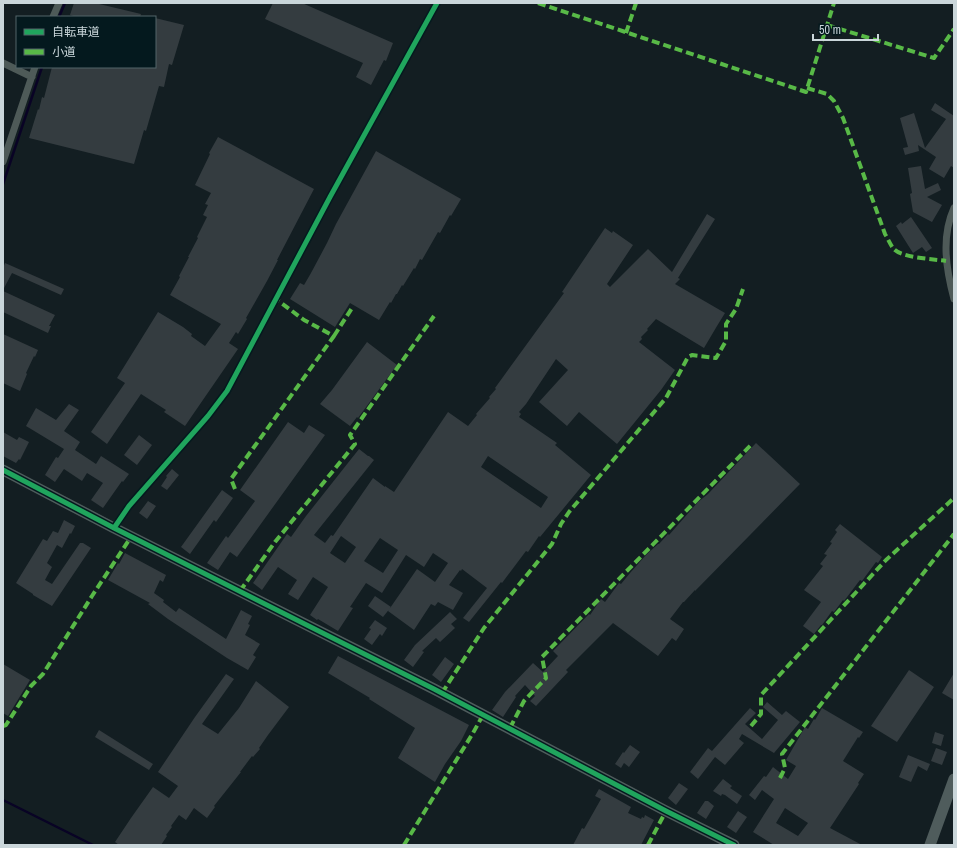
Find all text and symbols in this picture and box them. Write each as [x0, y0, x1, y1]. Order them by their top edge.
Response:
legend [16, 16, 156, 68]
scale bar [813, 16, 878, 42]
text: 50 m [819, 22, 841, 38]
text: 自転車道 [52, 24, 100, 40]
text: 小道 [52, 44, 76, 60]

